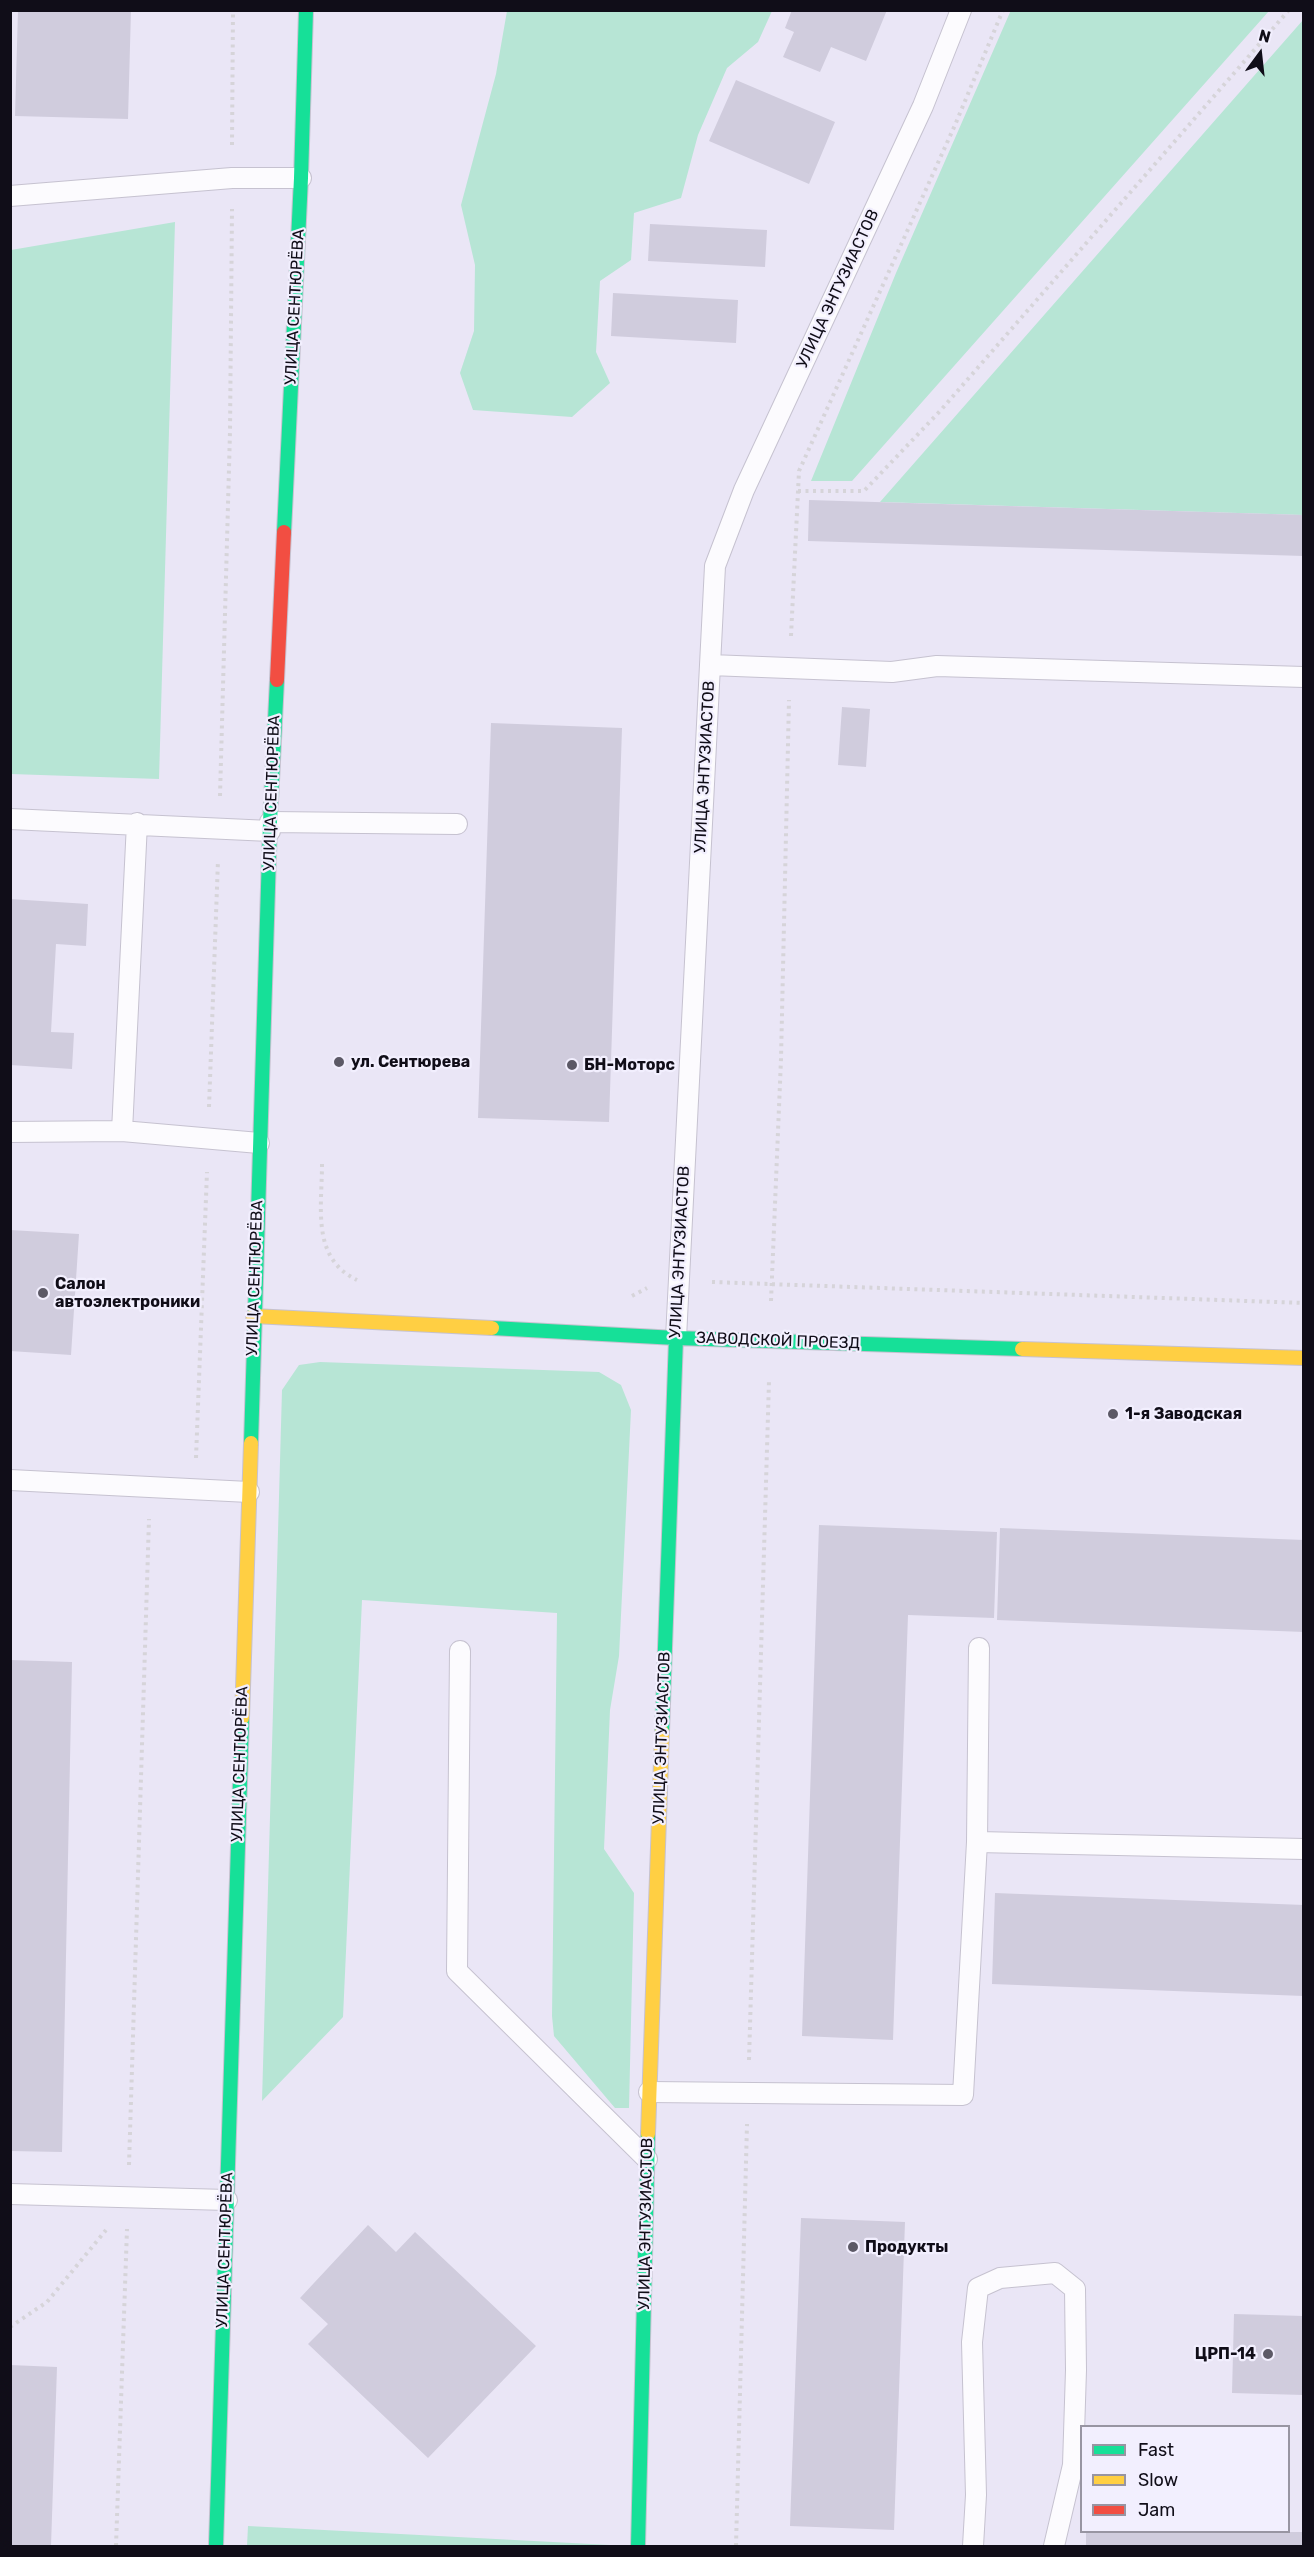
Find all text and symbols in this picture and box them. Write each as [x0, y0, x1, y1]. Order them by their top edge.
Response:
north arrow [1230, 24, 1290, 84]
text: N [1257, 25, 1273, 47]
street label: УЛИЦА ЭНТУЗИАСТОВ [793, 207, 883, 371]
street label: УЛИЦА СЕНТЮРЁВА [281, 229, 309, 385]
street label: УЛИЦА ЭНТУЗИАСТОВ [691, 680, 719, 854]
street label: УЛИЦА СЕНТЮРЁВА [260, 715, 284, 871]
place label: ул. Сентюрева [351, 1052, 470, 1072]
marker: ул. Сентюрева [332, 1055, 346, 1069]
place label: БН-Моторс [584, 1055, 675, 1075]
marker: БН-Моторс [565, 1058, 579, 1072]
street label: УЛИЦА ЭНТУЗИАСТОВ [666, 1165, 694, 1339]
street label: УЛИЦА СЕНТЮРЁВА [243, 1200, 267, 1356]
place label: Салон автоэлектроники [55, 1274, 200, 1312]
marker: Салон автоэлектроники [36, 1286, 50, 1300]
street label: ЗАВОДСКОЙ ПРОЕЗД [696, 1329, 860, 1353]
place label: 1-я Заводская [1125, 1404, 1242, 1424]
marker: 1-я Заводская [1106, 1407, 1120, 1421]
street label: УЛИЦА ЭНТУЗИАСТОВ [649, 1651, 675, 1825]
street label: УЛИЦА СЕНТЮРЁВА [228, 1686, 252, 1842]
street label: УЛИЦА ЭНТУЗИАСТОВ [635, 2137, 657, 2311]
street label: УЛИЦА СЕНТЮРЁВА [213, 2172, 237, 2328]
place label: Продукты [865, 2237, 948, 2257]
marker: Продукты [846, 2240, 860, 2254]
place label: ЦРП-14 [1195, 2344, 1256, 2364]
marker: ЦРП-14 [1261, 2347, 1275, 2361]
legend [1080, 2425, 1290, 2533]
text: Fast [1138, 2439, 1174, 2461]
text: Slow [1138, 2469, 1178, 2491]
text: Jam [1138, 2499, 1175, 2521]

